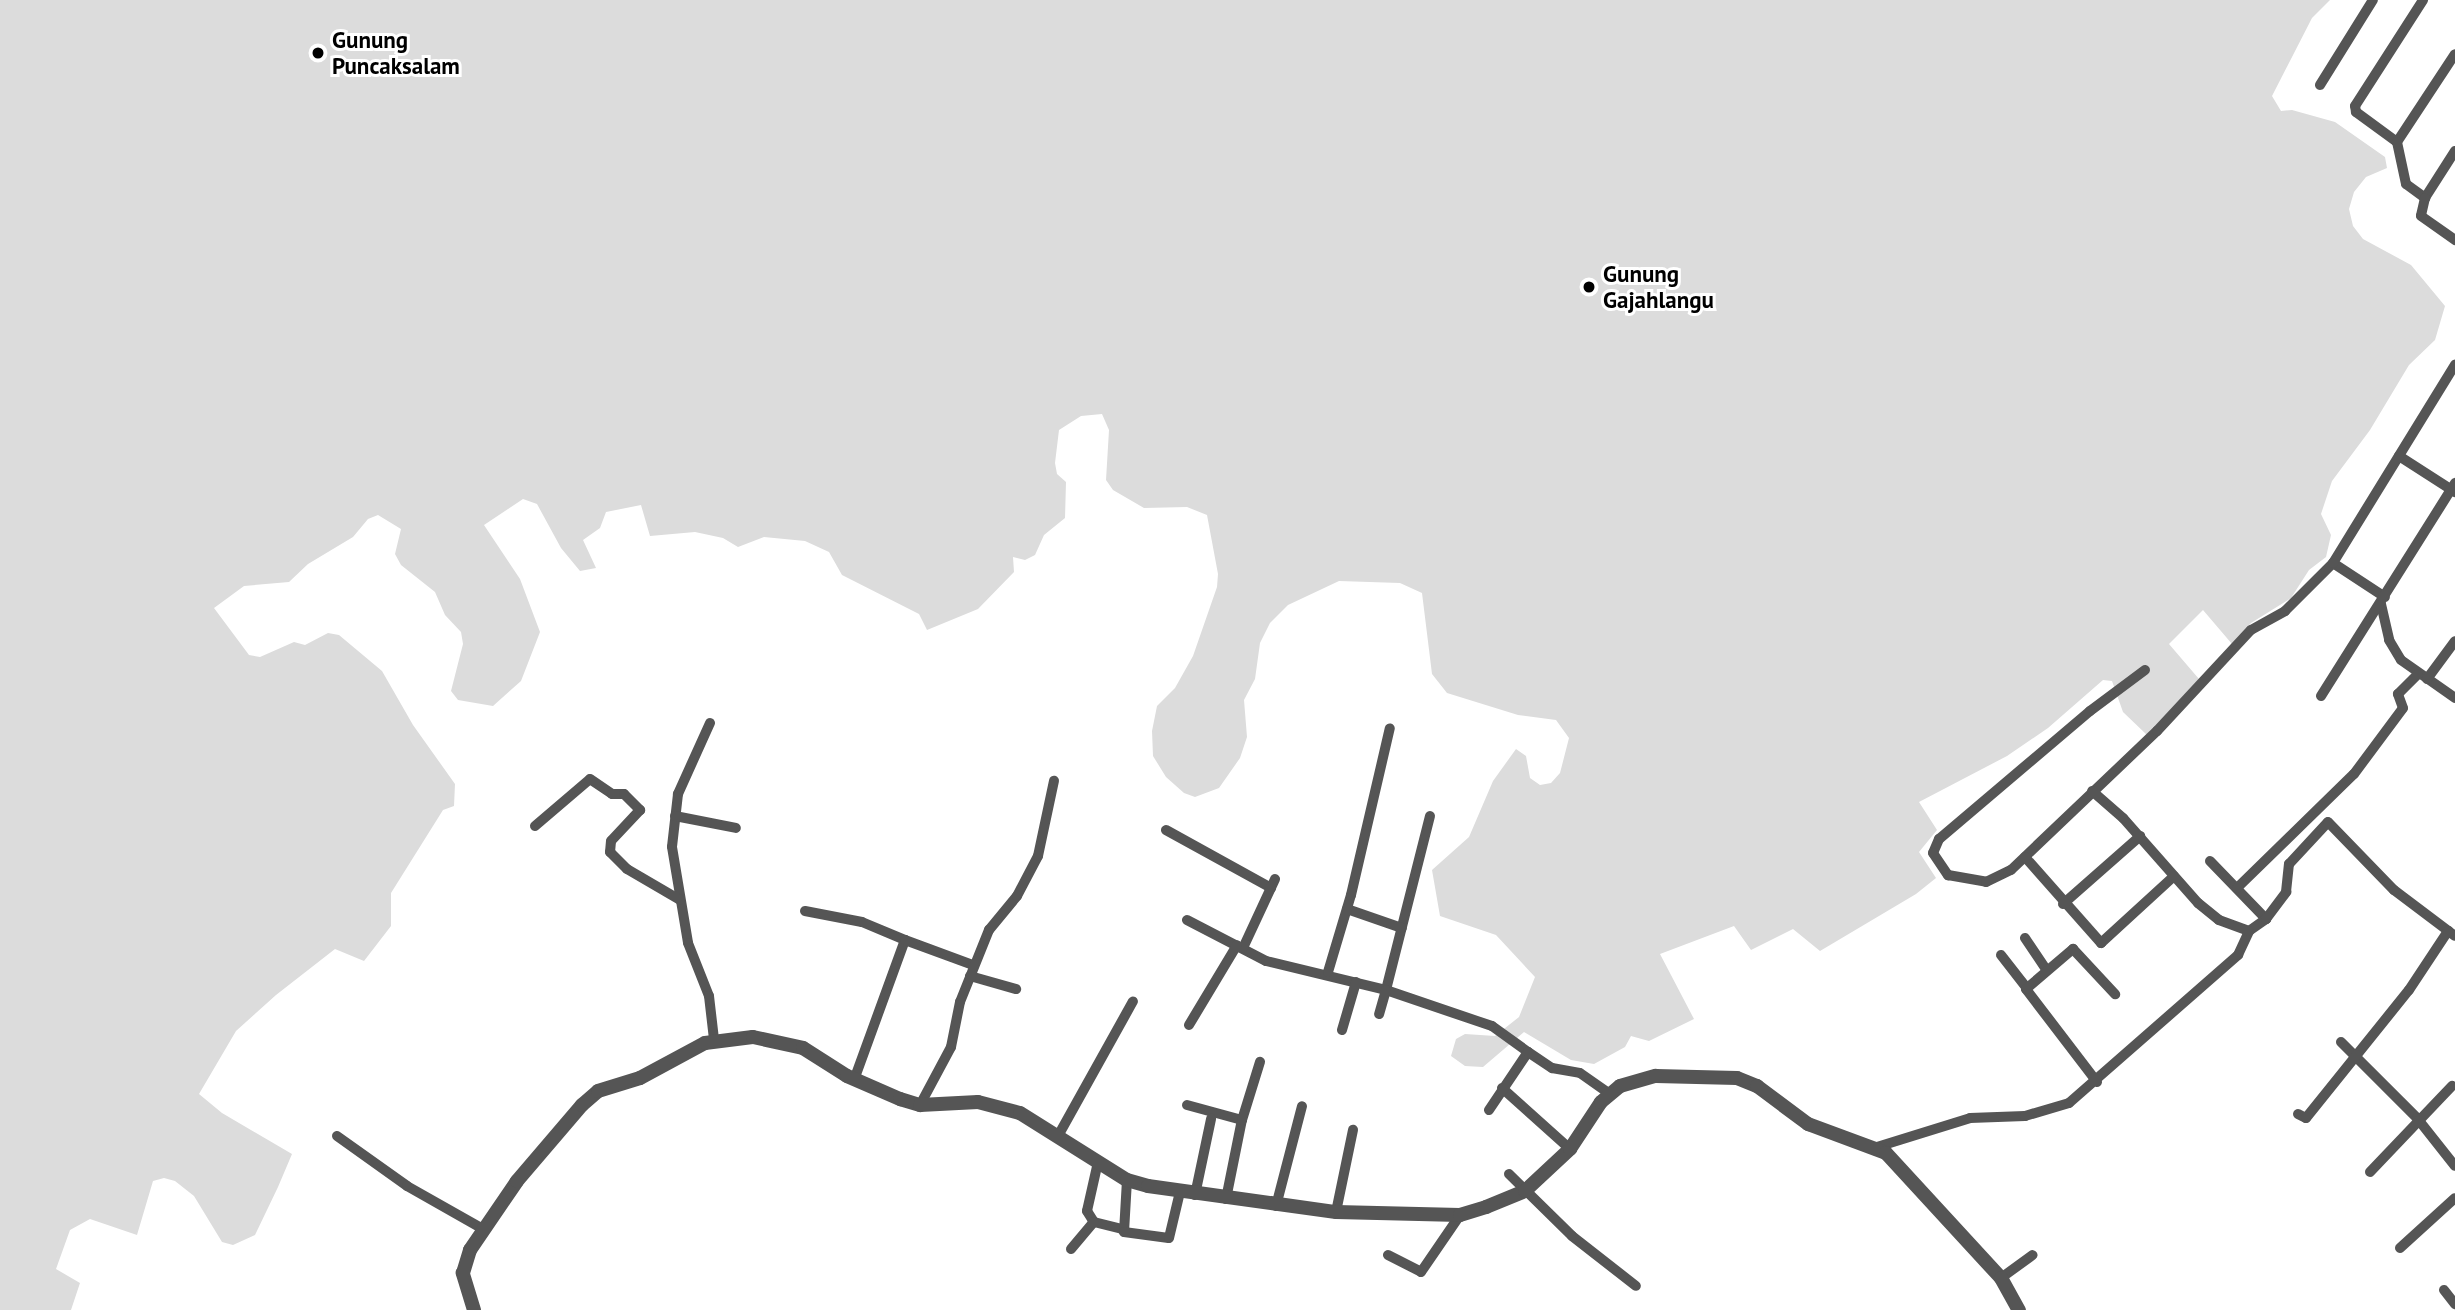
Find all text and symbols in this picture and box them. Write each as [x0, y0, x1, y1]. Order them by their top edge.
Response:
place label: Gunung Puncaksalam [332, 26, 460, 80]
marker: Gunung Puncaksalam [310, 45, 326, 61]
place label: Gunung Gajahlangu [1603, 260, 1714, 314]
marker: Gunung Gajahlangu [1581, 279, 1597, 295]

